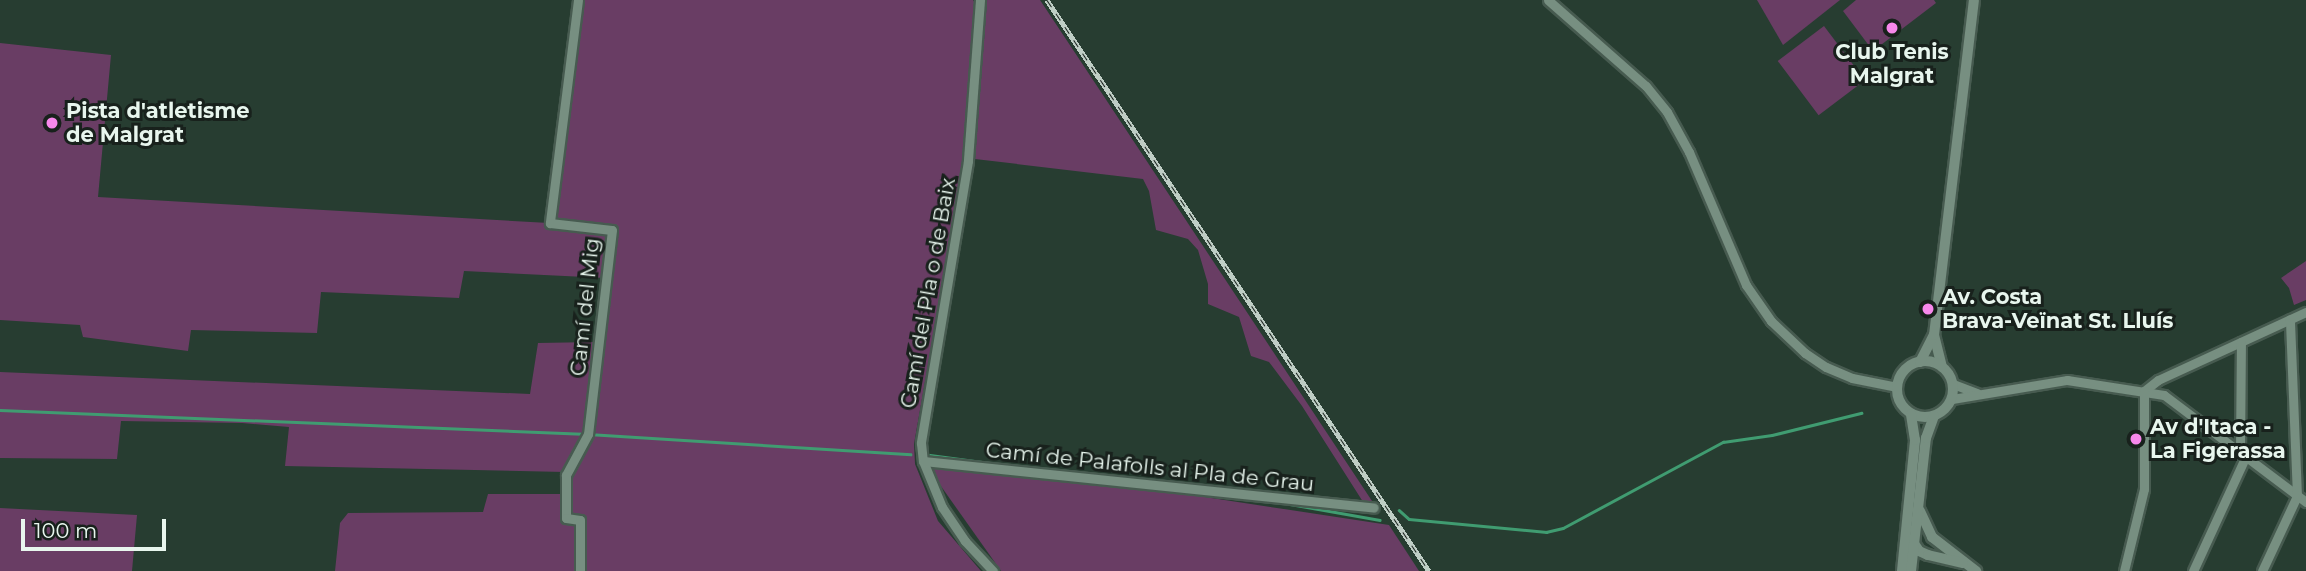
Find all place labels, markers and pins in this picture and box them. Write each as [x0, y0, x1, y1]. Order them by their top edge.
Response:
marker: Club Tenis Malgrat [1884, 20, 1900, 36]
place label: Club Tenis Malgrat [1835, 39, 1949, 89]
place label: Pista d'atletisme de Malgrat [66, 98, 249, 148]
marker: Pista d'atletisme de Malgrat [44, 115, 60, 131]
place label: Av. Costa Brava-Veïnat St. Lluís [1942, 284, 2173, 334]
marker: Av. Costa Brava-Veïnat St. Lluís [1920, 301, 1936, 317]
place label: Av d'Itaca - La Figerassa [2150, 414, 2286, 464]
marker: Av d'Itaca - La Figerassa [2128, 431, 2144, 447]

